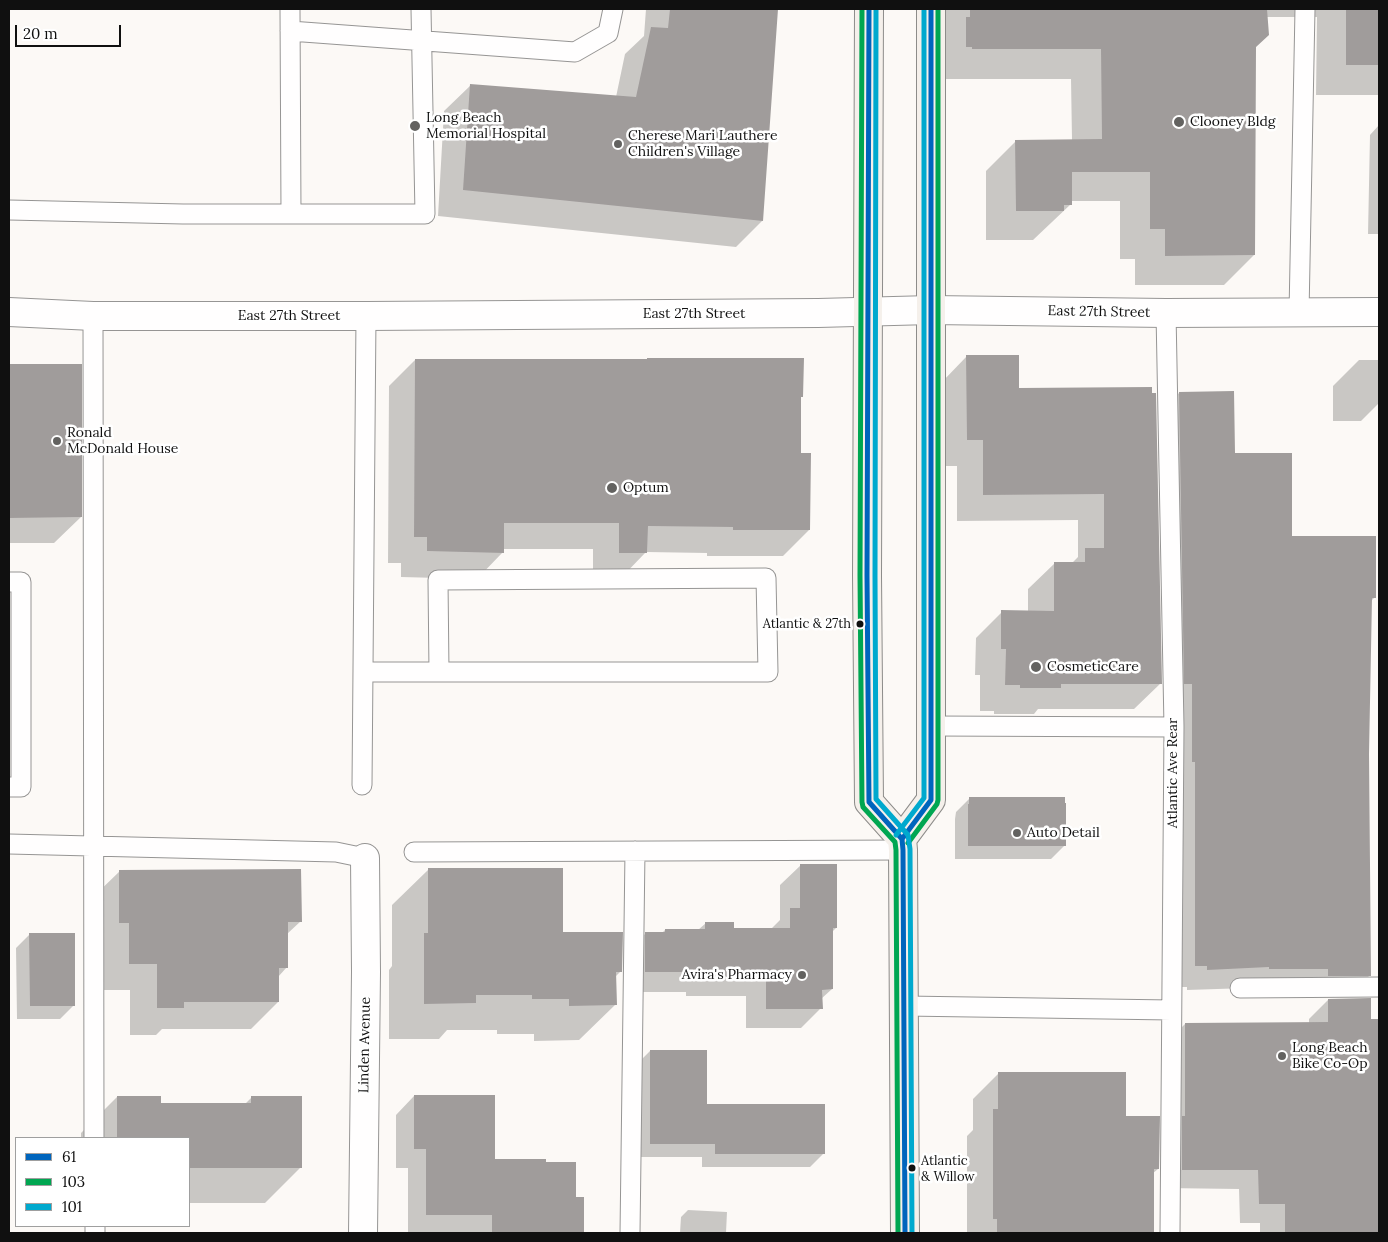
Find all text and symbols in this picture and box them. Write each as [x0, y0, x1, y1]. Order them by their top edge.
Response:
scale bar [18, 15, 124, 47]
text: 20 m [23, 24, 58, 43]
place label: Long Beach Memorial Hospital [426, 110, 546, 142]
place label: Clooney Bldg [1190, 114, 1276, 130]
marker: Clooney Bldg [1172, 115, 1186, 129]
marker: Long Beach Memorial Hospital [408, 119, 422, 133]
place label: Cherese Mari Lauthere Children's Village [628, 128, 778, 160]
marker: Cherese Mari Lauthere Children's Village [612, 138, 624, 150]
street label: East 27th Street [1048, 303, 1150, 321]
street label: East 27th Street [643, 306, 745, 322]
street label: East 27th Street [238, 308, 340, 324]
place label: Ronald McDonald House [67, 425, 178, 458]
marker: Ronald McDonald House [51, 435, 63, 447]
place label: Optum [623, 480, 669, 496]
marker: Optum [605, 481, 619, 495]
place label: Atlantic & 27th [763, 616, 851, 632]
marker: Atlantic & 27th [855, 619, 865, 629]
place label: CosmeticCare [1047, 659, 1139, 675]
marker: CosmeticCare [1029, 660, 1043, 674]
street label: Atlantic Ave Rear [1165, 718, 1181, 828]
place label: Auto Detail [1027, 825, 1100, 841]
marker: Auto Detail [1011, 827, 1023, 839]
place label: Avira's Pharmacy [682, 967, 792, 983]
marker: Avira's Pharmacy [796, 969, 808, 981]
street label: Linden Avenue [356, 997, 374, 1093]
place label: Long Beach Bike Co-Op [1292, 1040, 1368, 1072]
marker: Long Beach Bike Co-Op [1276, 1050, 1288, 1062]
legend [15, 1137, 190, 1227]
text: 61 [62, 1147, 76, 1166]
place label: Atlantic & Willow [921, 1153, 975, 1184]
marker: Atlantic & Willow [907, 1163, 917, 1173]
text: 103 [62, 1172, 85, 1191]
text: 101 [62, 1197, 82, 1216]

